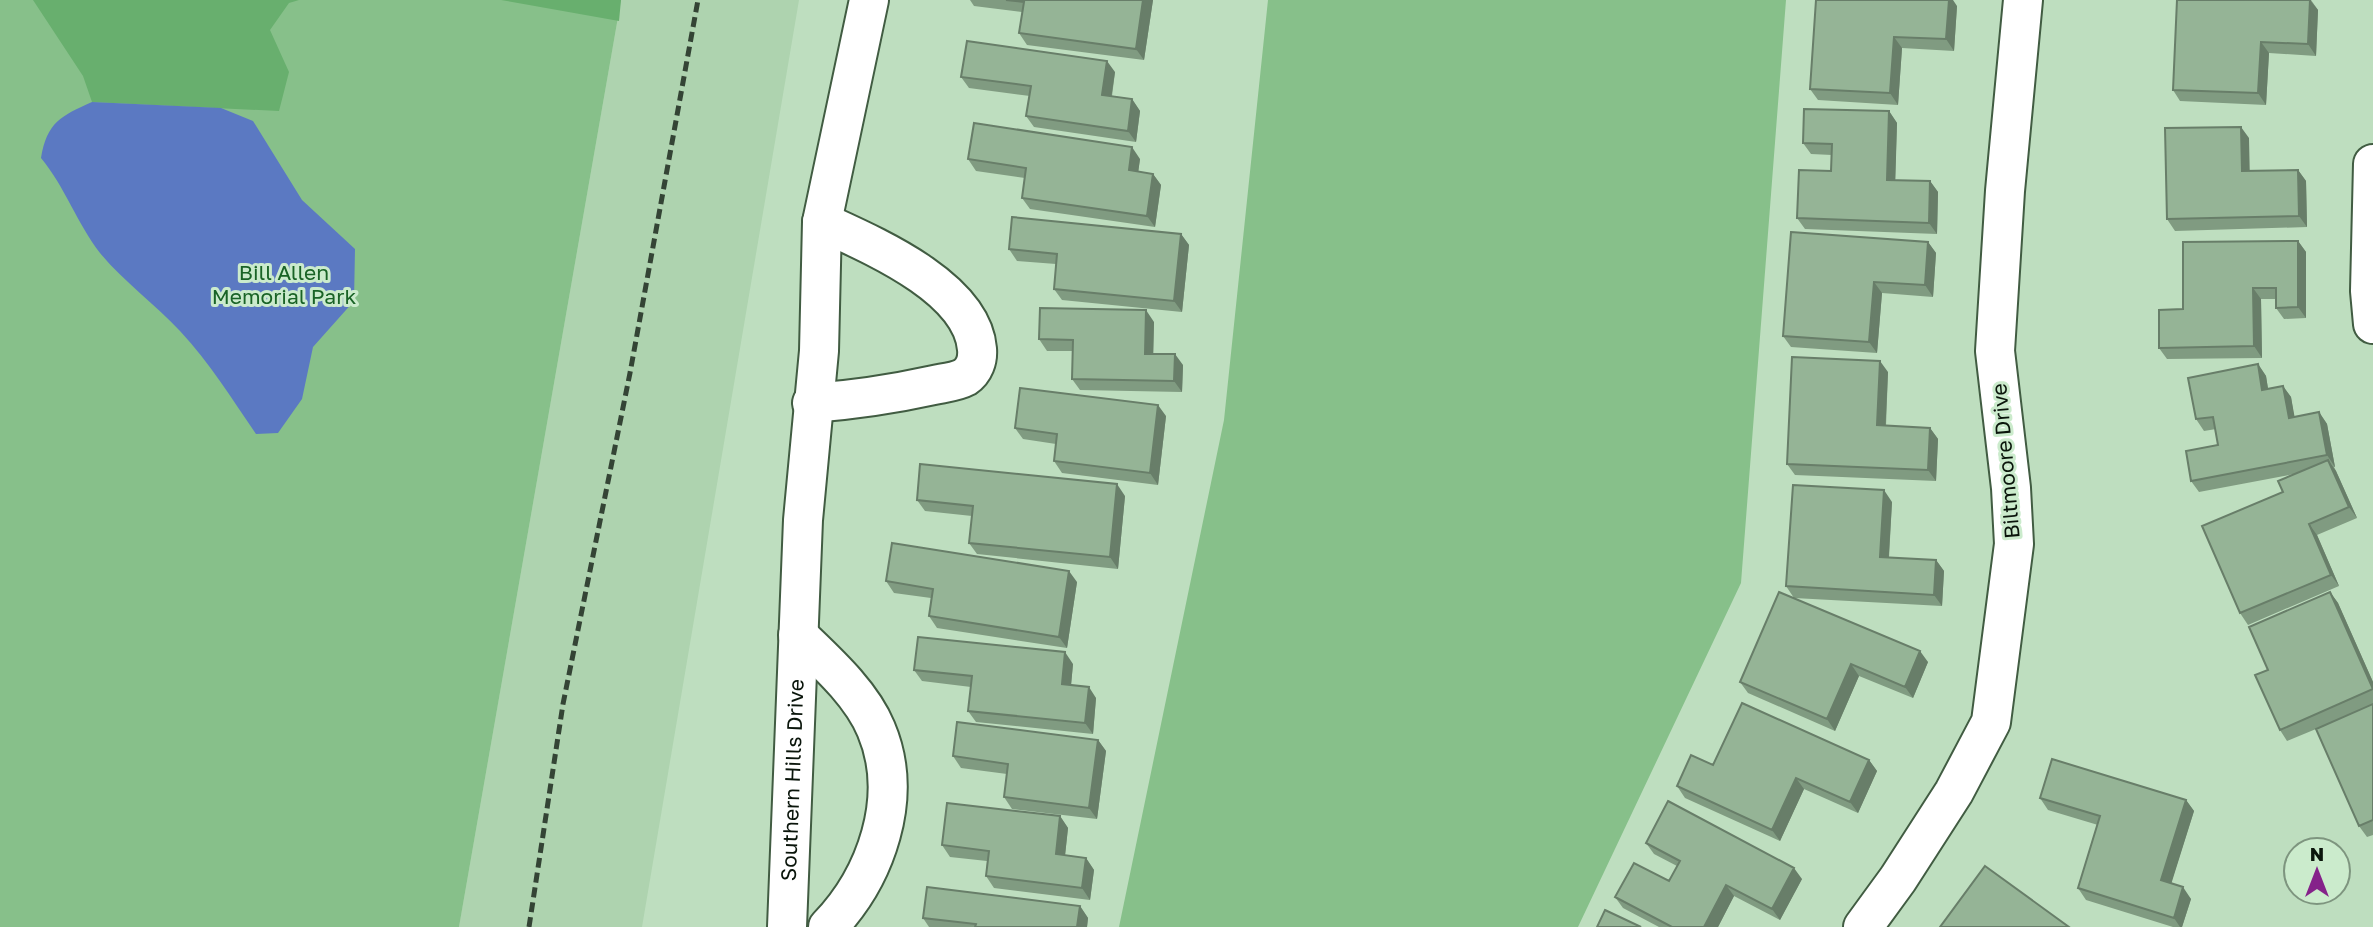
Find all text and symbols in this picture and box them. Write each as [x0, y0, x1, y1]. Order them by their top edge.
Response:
park label: Bill Allen Memorial Park [212, 259, 356, 309]
street label: Biltmoore Drive [1985, 382, 2025, 540]
street label: Southern Hills Drive [775, 679, 809, 882]
north arrow [2282, 836, 2352, 906]
text: N [2310, 842, 2324, 865]

